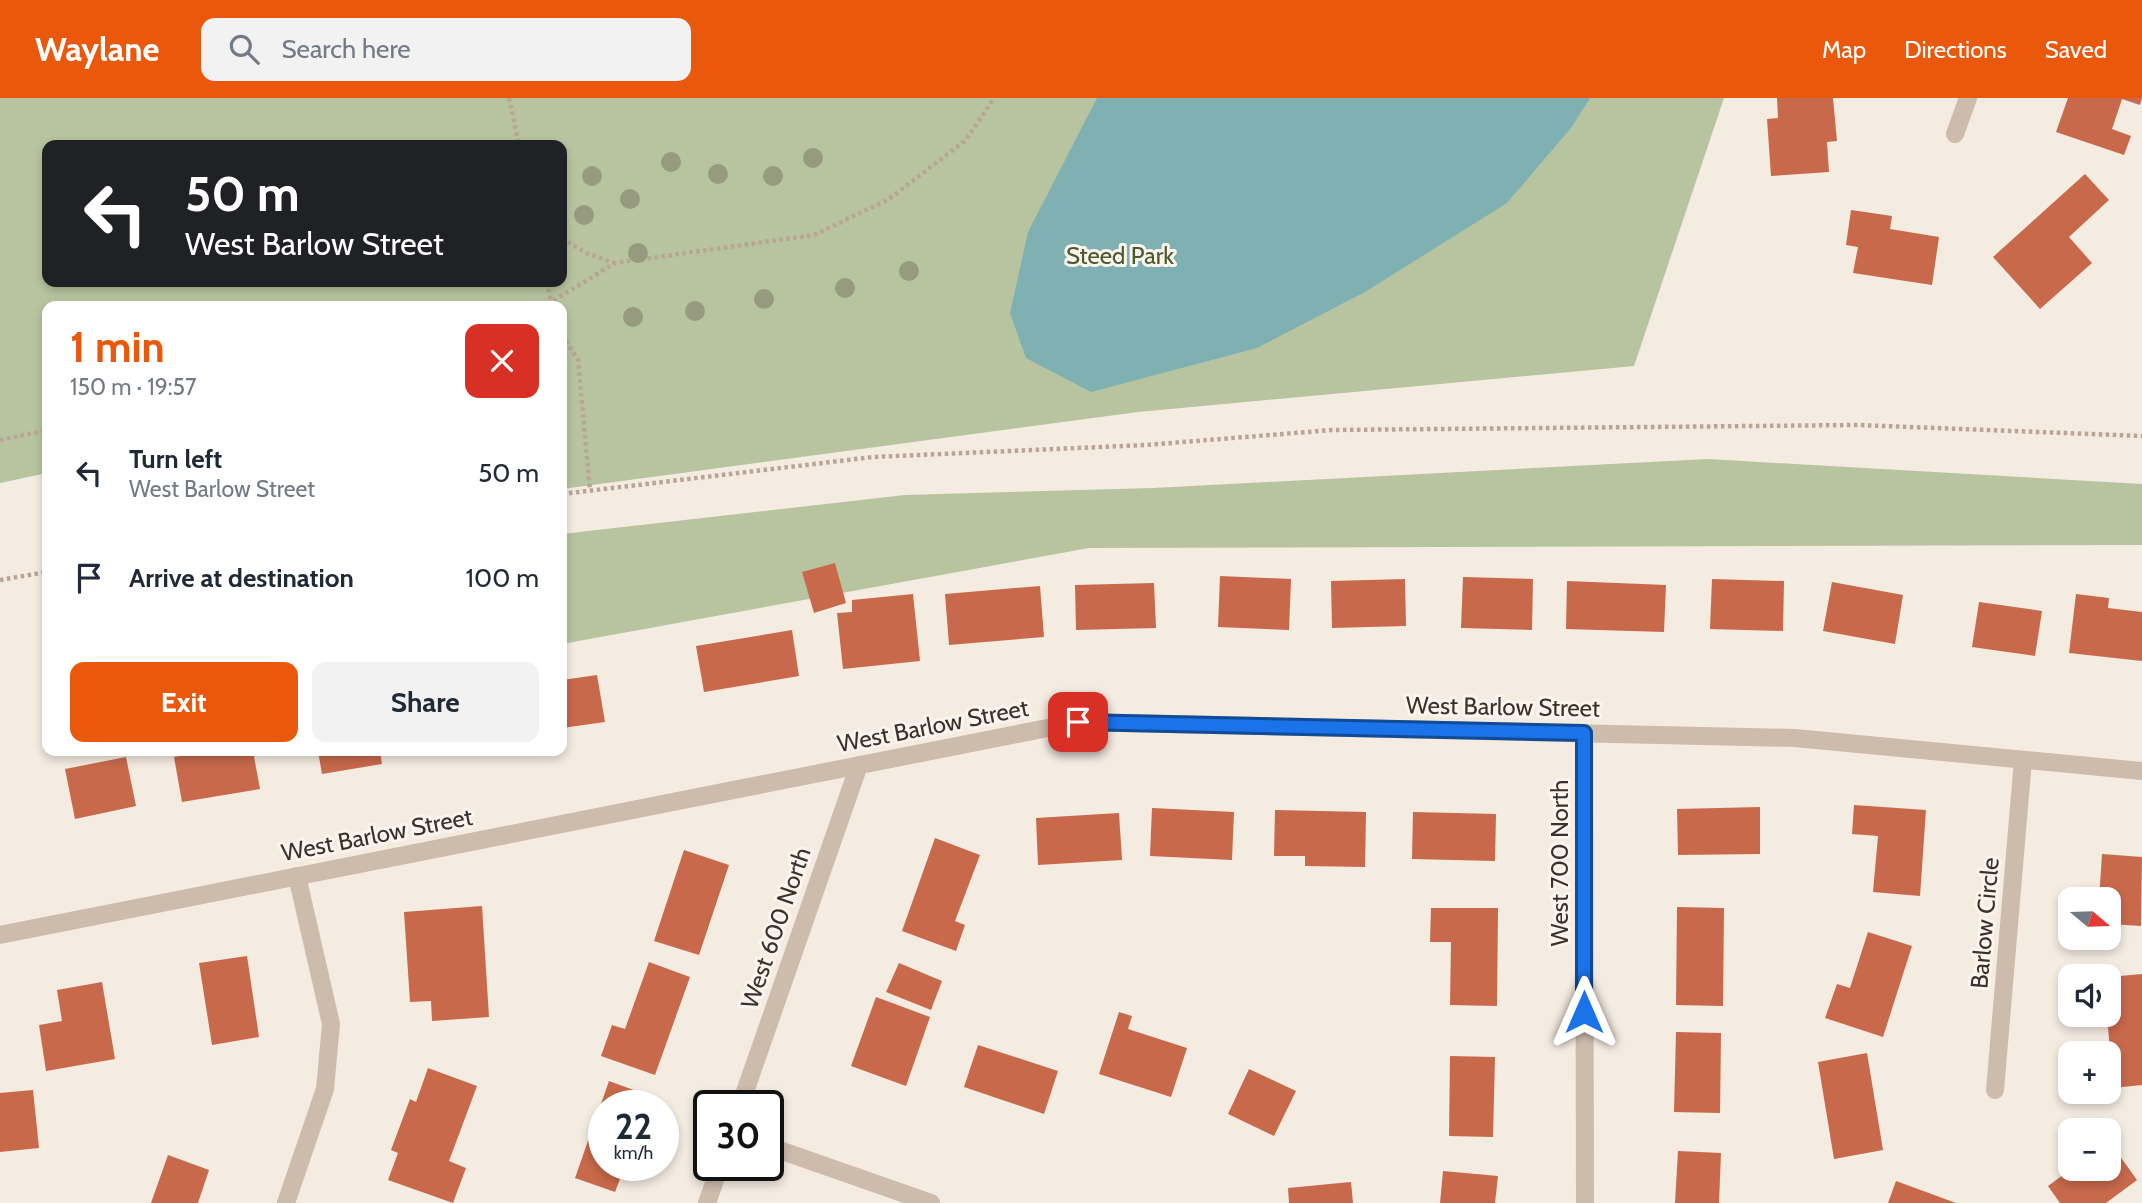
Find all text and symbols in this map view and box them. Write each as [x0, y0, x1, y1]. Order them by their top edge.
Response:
search box [201, 18, 691, 81]
text: Waylane [35, 29, 159, 69]
icon: search [225, 30, 263, 68]
text: Search here [281, 33, 411, 65]
text: Map [1822, 35, 1866, 64]
text: Directions [1904, 35, 2007, 64]
text: Saved [2045, 35, 2107, 64]
text: 50 m [185, 164, 300, 223]
icon: left [70, 168, 161, 259]
text: West Barlow Street [185, 224, 444, 263]
park label: Steed Park [1066, 241, 1174, 270]
text: 1 min [70, 321, 165, 373]
button: close [465, 324, 539, 398]
text: 150 m · 19:57 [70, 373, 197, 401]
text: Turn left [129, 443, 222, 475]
icon: left [70, 454, 108, 492]
text: 50 m [478, 457, 539, 489]
text: West Barlow Street [129, 475, 315, 503]
icon: arrive [70, 559, 108, 597]
text: Arrive at destination [129, 562, 354, 594]
text: 100 m [466, 562, 539, 594]
button: Exit [70, 662, 298, 742]
button: Share [312, 662, 539, 742]
street label: West Barlow Street [1406, 690, 1600, 723]
pin [1048, 692, 1108, 752]
street label: West Barlow Street [835, 693, 1031, 758]
icon: arrive [1059, 703, 1097, 741]
street label: West 700 North [1545, 780, 1574, 946]
street label: West Barlow Street [279, 802, 475, 867]
street label: West 600 North [734, 843, 817, 1012]
street label: Barlow Circle [1964, 856, 2005, 990]
north arrow [2058, 887, 2121, 950]
map controls [2058, 887, 2121, 1181]
button: sound [2058, 964, 2121, 1027]
position arrow [1547, 975, 1621, 1049]
button: + [2058, 1041, 2121, 1104]
speed limit sign: 30 [693, 1090, 784, 1181]
text: 22 [615, 1105, 652, 1148]
button: − [2058, 1118, 2121, 1181]
text: km/h [614, 1142, 653, 1164]

